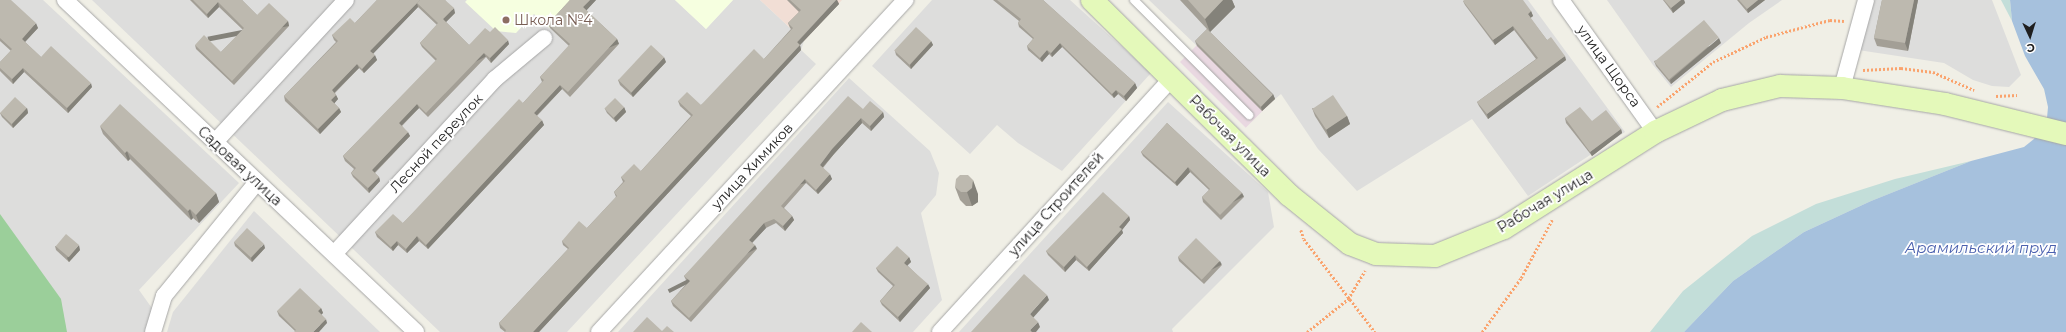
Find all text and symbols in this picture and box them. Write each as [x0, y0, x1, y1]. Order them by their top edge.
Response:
place label: Школа №4 [514, 12, 593, 28]
marker: Школа №4 [501, 15, 511, 25]
north arrow [2010, 16, 2050, 56]
street label: улица Щорса [1574, 22, 1644, 110]
text: С [2026, 41, 2035, 55]
street label: Лесной переулок [386, 90, 486, 196]
street label: Рабочая улица [1186, 92, 1274, 180]
street label: улица Химиков [708, 119, 796, 213]
street label: Садовая улица [195, 123, 285, 209]
street label: улица Строителей [1005, 149, 1107, 259]
street label: Рабочая улица [1494, 166, 1596, 236]
water label: Арамильский пруд [1905, 239, 2057, 257]

